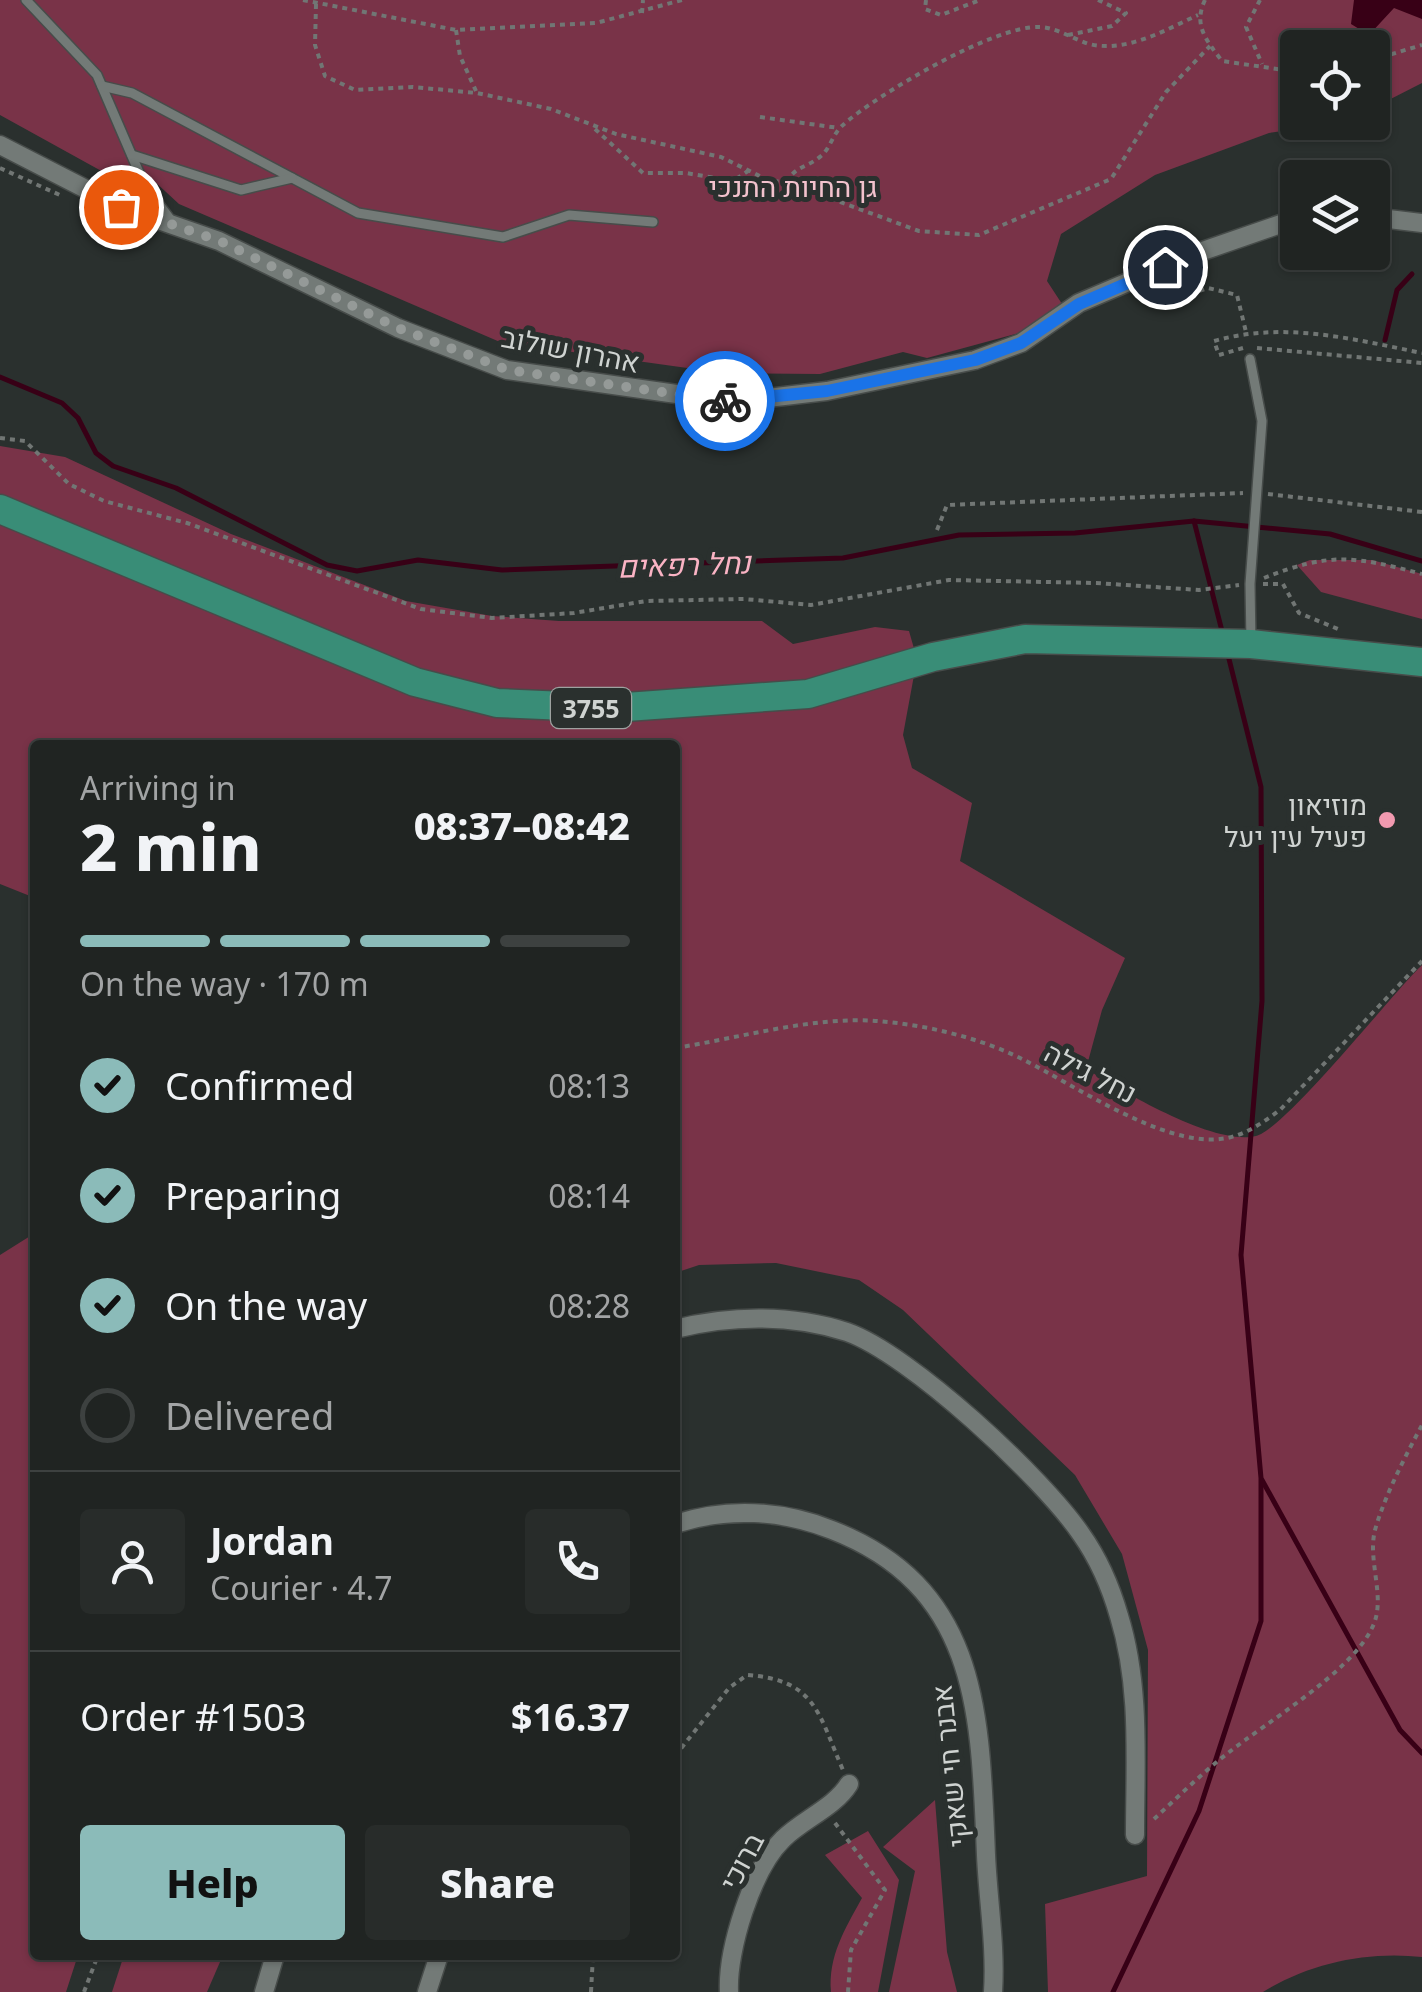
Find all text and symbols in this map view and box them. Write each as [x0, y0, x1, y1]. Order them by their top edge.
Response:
map controls [1280, 30, 1390, 270]
button: locate [1280, 30, 1390, 140]
button: layers [1280, 160, 1390, 270]
pin [79, 165, 164, 250]
park label: גן החיות התנכי [709, 167, 877, 205]
icon: bag [94, 180, 149, 235]
pin [1123, 225, 1208, 310]
icon: home [1138, 240, 1193, 295]
street label: אהרון שולוב [499, 317, 643, 381]
courier [675, 351, 775, 451]
icon: bike [698, 374, 753, 429]
water label: נחל רפאים [617, 541, 753, 587]
road number: 3755 [551, 688, 631, 728]
text: Arriving in [80, 766, 235, 809]
place label: מוזיאון פעיל עין יעל [1224, 785, 1367, 855]
text: 08:37–08:42 [414, 799, 630, 851]
text: 2 min [80, 802, 262, 890]
marker: מוזיאון פעיל עין יעל [1376, 809, 1398, 831]
text: On the way · 170 m [80, 962, 369, 1005]
street label: נחל גילה [1038, 1033, 1144, 1111]
icon: check [80, 1058, 135, 1113]
text: Confirmed [165, 1059, 354, 1111]
text: 08:13 [548, 1064, 630, 1107]
icon: check [80, 1168, 135, 1223]
text: Preparing [165, 1169, 341, 1221]
text: 08:14 [548, 1174, 630, 1217]
icon: check [80, 1278, 135, 1333]
text: On the way [165, 1279, 367, 1331]
text: 08:28 [548, 1284, 630, 1327]
text: Delivered [165, 1389, 334, 1441]
button: person [80, 1509, 185, 1614]
button: phone [525, 1509, 630, 1614]
text: Jordan [210, 1514, 334, 1566]
text: Courier · 4.7 [210, 1566, 393, 1609]
street label: אבנר חי שאקי [922, 1683, 976, 1849]
text: Order #1503 [80, 1690, 306, 1742]
text: $16.37 [511, 1690, 630, 1742]
button: Help [80, 1825, 345, 1940]
button: Share [365, 1825, 630, 1940]
street label: ברוכי [710, 1825, 772, 1897]

